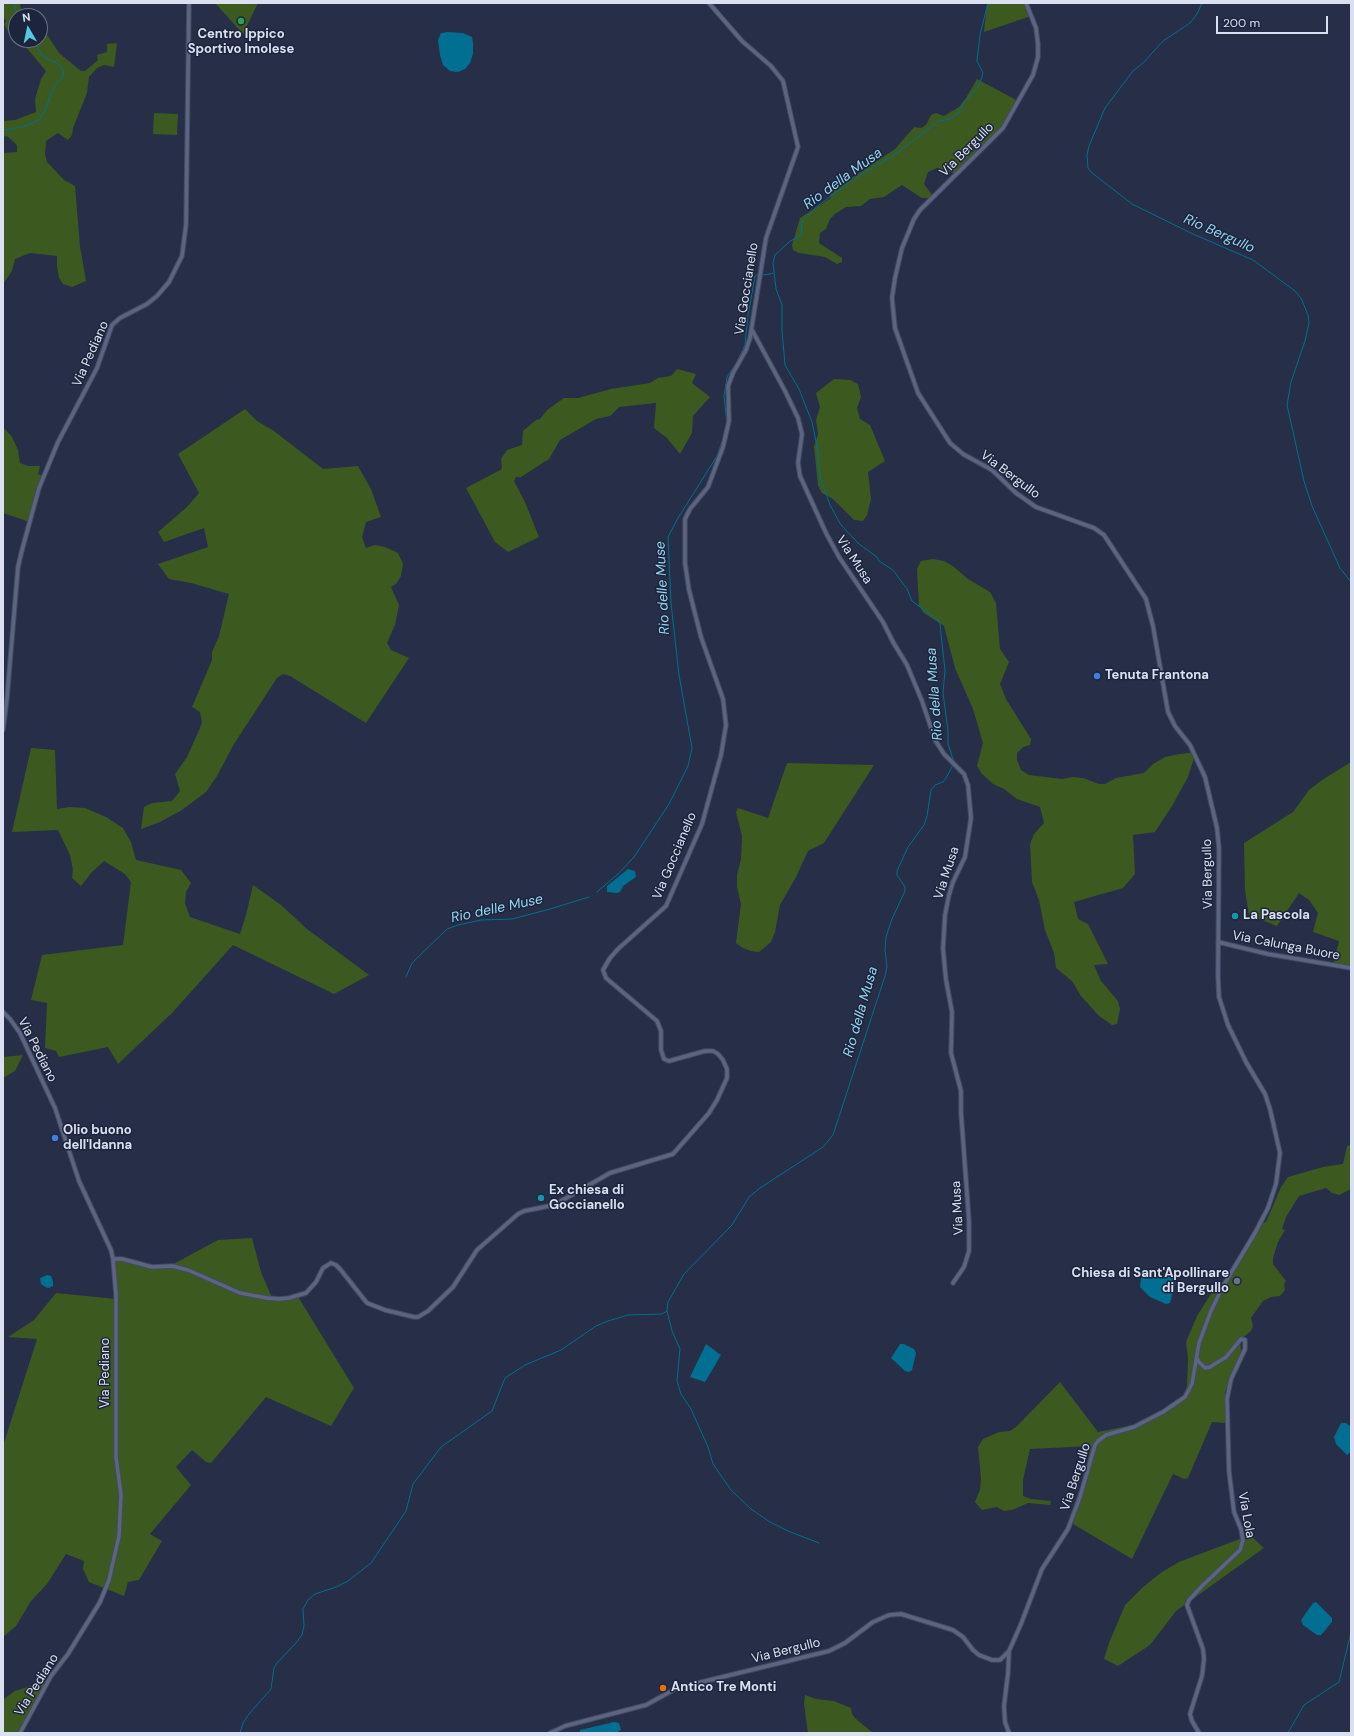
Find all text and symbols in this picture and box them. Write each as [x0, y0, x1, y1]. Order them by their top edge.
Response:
north arrow [8, 8, 48, 48]
scale bar [1218, 8, 1330, 34]
text: N [21, 10, 31, 25]
text: 200 m [1223, 15, 1260, 31]
marker: Centro Ippico Sportivo Imolese [236, 16, 246, 26]
place label: Centro Ippico Sportivo Imolese [188, 27, 294, 58]
street label: Via Bergullo [937, 120, 997, 180]
water label: Rio della Musa [800, 145, 886, 213]
water label: Rio Bergullo [1181, 211, 1257, 257]
street label: Via Goccianello [732, 242, 762, 336]
street label: Via Pediano [70, 319, 112, 389]
street label: Via Bergullo [977, 448, 1043, 502]
street label: Via Musa [833, 533, 875, 587]
water label: Rio delle Muse [652, 541, 674, 635]
water label: Rio della Musa [923, 647, 947, 741]
place label: Tenuta Frantona [1105, 668, 1209, 684]
marker: Tenuta Frantona [1092, 671, 1102, 681]
street label: Via Goccianello [650, 810, 700, 902]
street label: Via Bergullo [1200, 839, 1216, 909]
street label: Via Musa [931, 845, 963, 901]
water label: Rio delle Muse [450, 891, 544, 927]
place label: La Pascola [1243, 908, 1310, 924]
marker: La Pascola [1230, 911, 1240, 921]
street label: Via Calunga Buore [1231, 928, 1341, 964]
water label: Rio della Musa [840, 965, 882, 1059]
street label: Via Pediano [14, 1015, 60, 1085]
place label: Olio buono dell'Idanna [63, 1123, 132, 1154]
marker: Olio buono dell'Idanna [50, 1133, 60, 1143]
street label: Via Musa [949, 1180, 967, 1236]
place label: Ex chiesa di Goccianello [549, 1183, 625, 1214]
marker: Ex chiesa di Goccianello [536, 1193, 546, 1203]
place label: Chiesa di Sant'Apollinare di Bergullo [1072, 1266, 1229, 1297]
marker: Chiesa di Sant'Apollinare di Bergullo [1232, 1276, 1242, 1286]
street label: Via Pediano [98, 1338, 114, 1408]
street label: Via Bergullo [1058, 1441, 1094, 1513]
street label: Via Lola [1234, 1491, 1258, 1539]
street label: Via Bergullo [750, 1635, 822, 1667]
street label: Via Pediano [12, 1651, 62, 1719]
place label: Antico Tre Monti [671, 1680, 776, 1696]
marker: Antico Tre Monti [658, 1683, 668, 1693]

